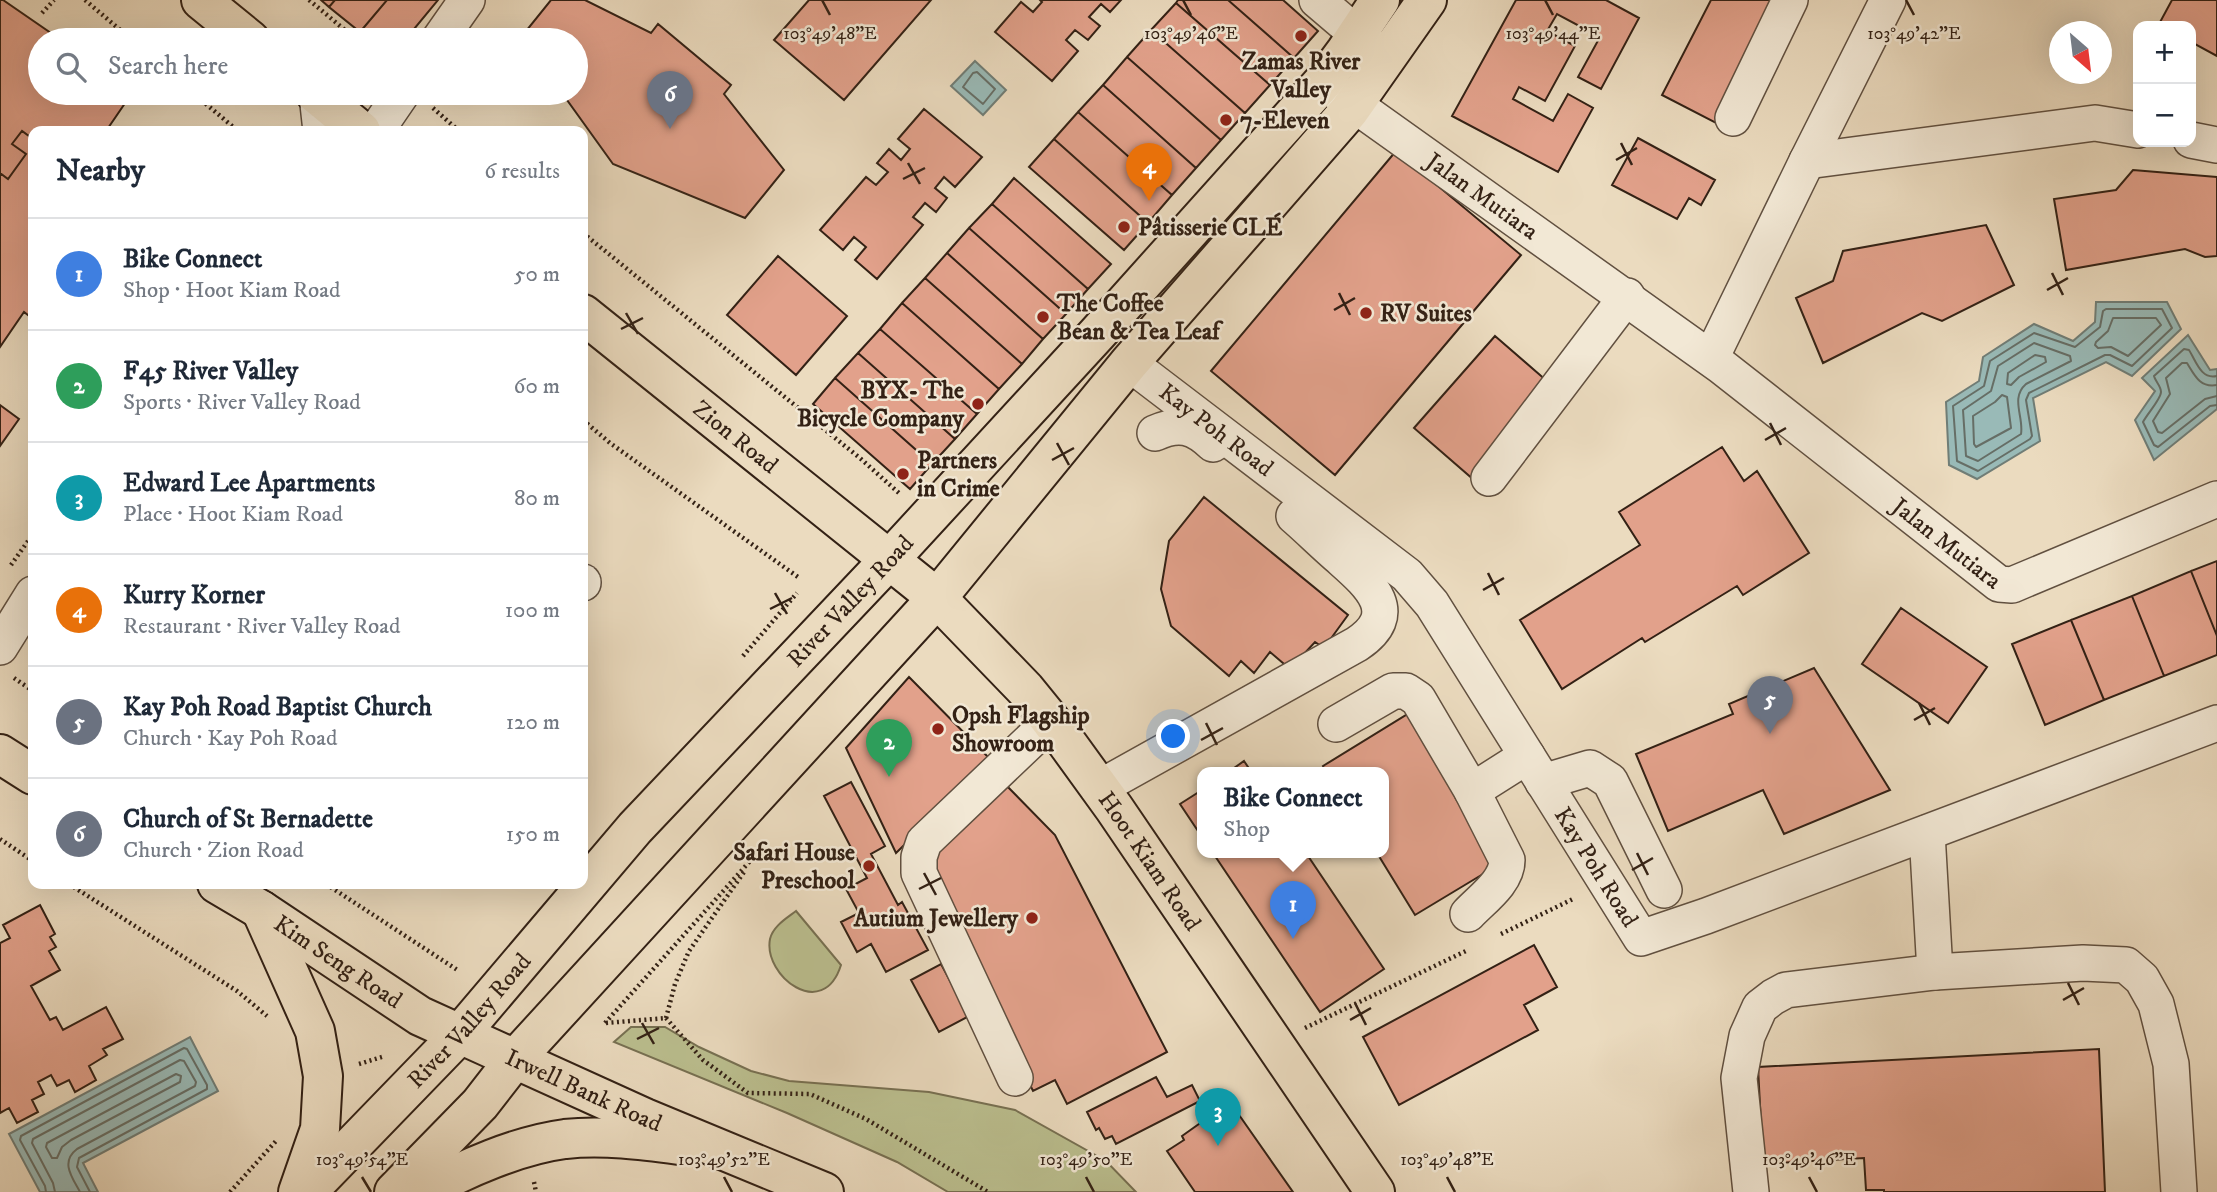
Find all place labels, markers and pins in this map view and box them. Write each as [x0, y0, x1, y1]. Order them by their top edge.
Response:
marker: Zamas River Valley [1293, 28, 1309, 44]
place label: Zamas River Valley [1242, 47, 1361, 105]
pin: 6 [647, 71, 693, 129]
place label: 7-Eleven [1240, 106, 1330, 136]
marker: 7-Eleven [1218, 112, 1234, 128]
pin: 4 [1126, 143, 1172, 201]
place label: Pâtisserie CLÉ [1138, 212, 1282, 243]
marker: Pâtisserie CLÉ [1116, 219, 1132, 235]
place label: The Coffee Bean & Tea Leaf [1056, 289, 1224, 347]
place label: RV Suites [1380, 299, 1472, 329]
marker: RV Suites [1358, 305, 1374, 321]
marker: The Coffee Bean & Tea Leaf [1035, 309, 1051, 325]
place label: BYX- The Bicycle Company [797, 376, 965, 434]
marker: BYX- The Bicycle Company [970, 396, 986, 412]
place label: Partners in Crime [917, 446, 1000, 504]
marker: Partners in Crime [895, 466, 911, 482]
pin: 5 [1747, 676, 1793, 734]
place label: Opsh Flagship Showroom [952, 701, 1089, 759]
pin: 2 [866, 719, 912, 777]
marker: Opsh Flagship Showroom [930, 721, 946, 737]
place label: Safari House Preschool [733, 838, 856, 896]
marker: Safari House Preschool [861, 858, 877, 874]
pin: 1 [1270, 881, 1316, 939]
place label: Autium Jewellery [853, 904, 1019, 934]
marker: Autium Jewellery [1024, 910, 1040, 926]
pin: 3 [1195, 1088, 1241, 1146]

